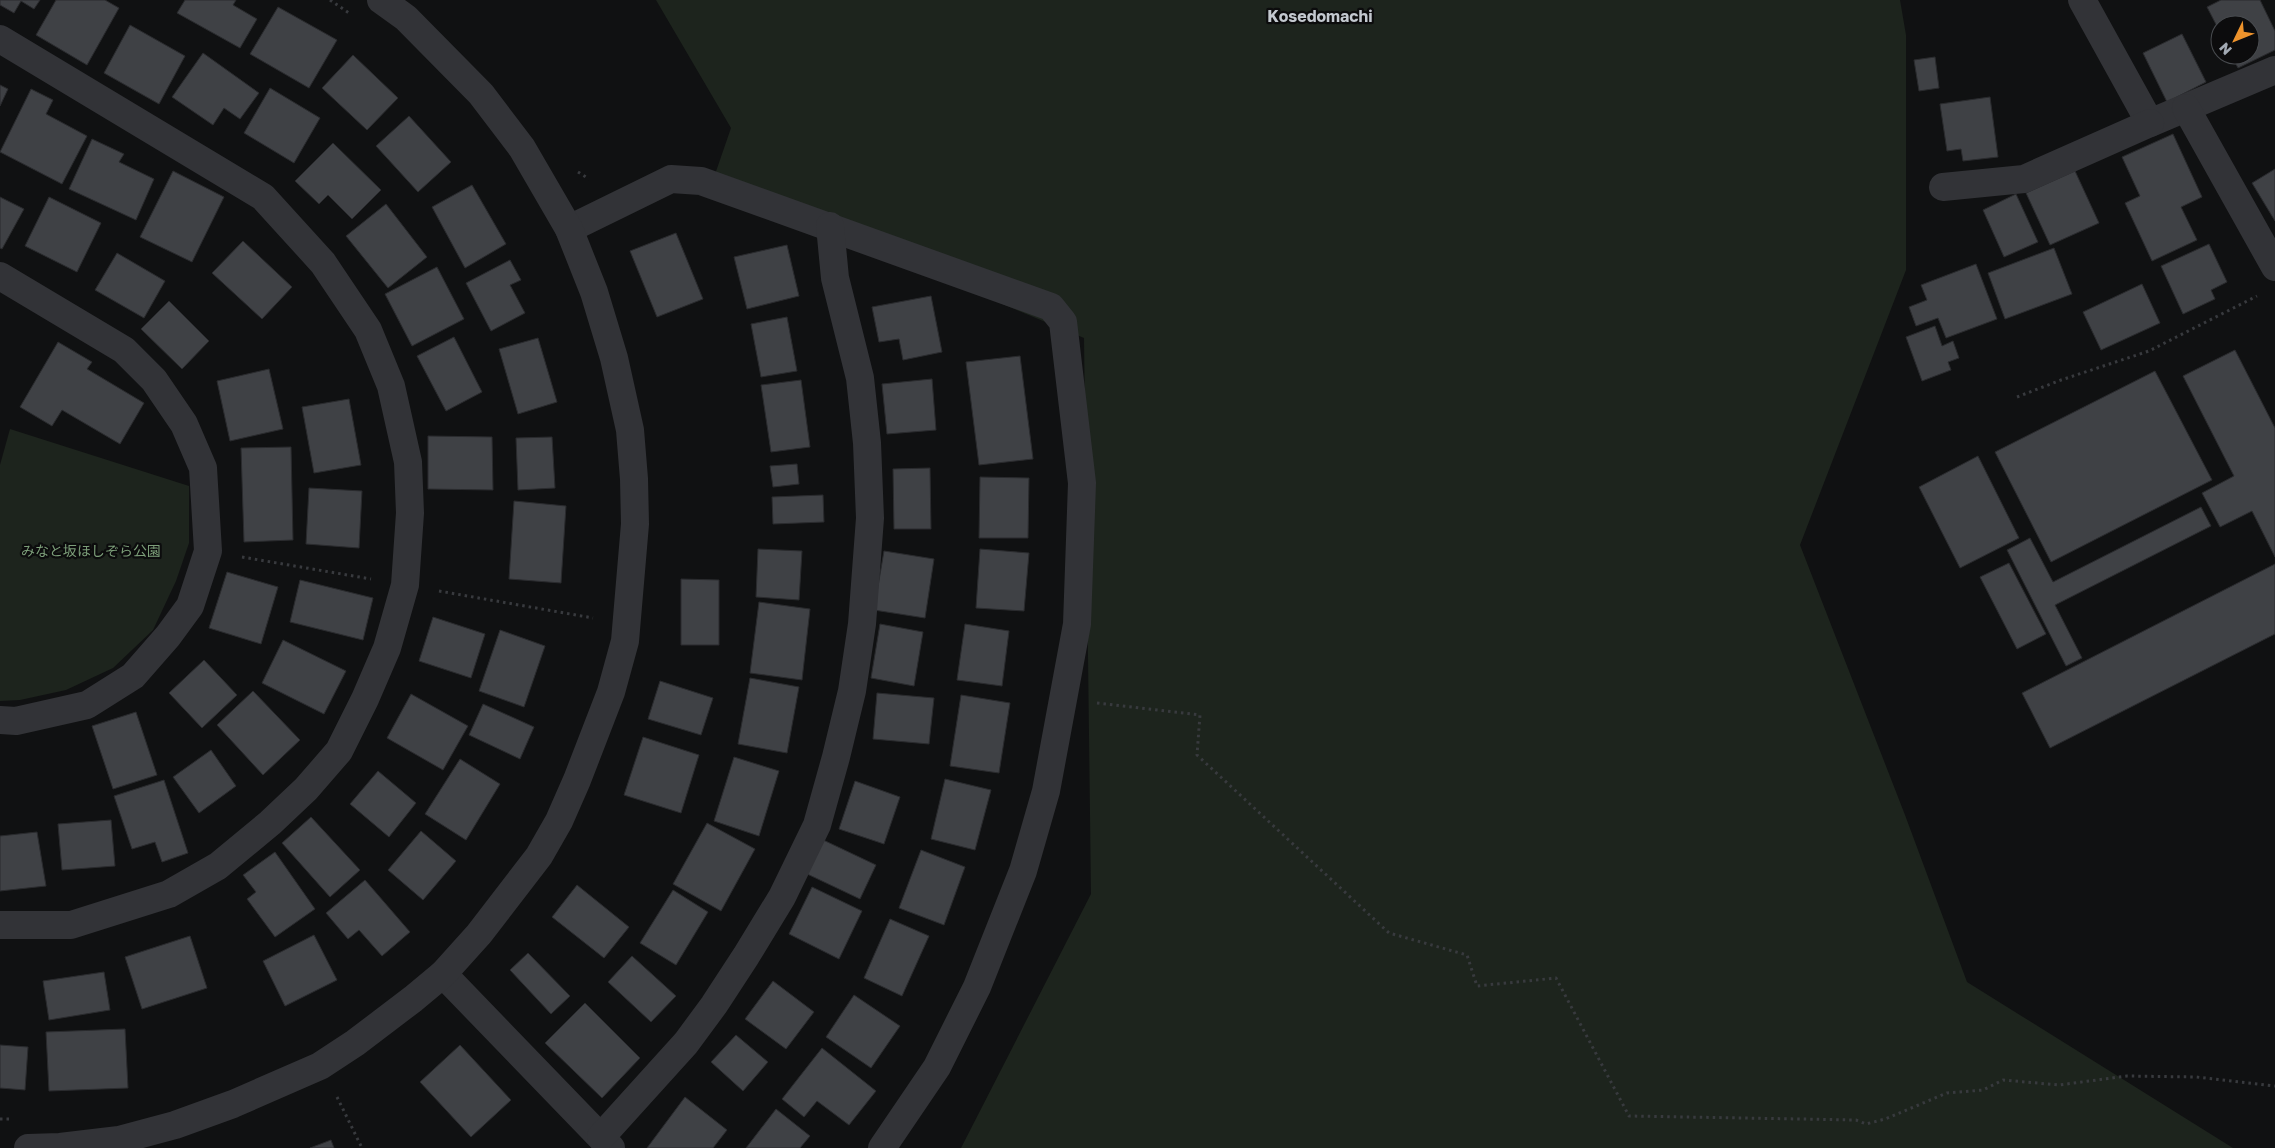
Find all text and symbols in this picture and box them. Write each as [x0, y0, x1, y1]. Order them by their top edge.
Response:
district label: Kosedomachi [1267, 6, 1373, 26]
north arrow [2210, 15, 2260, 65]
text: N [2215, 40, 2235, 59]
park label: みなと坂ほしぞら公園 [21, 542, 161, 559]

